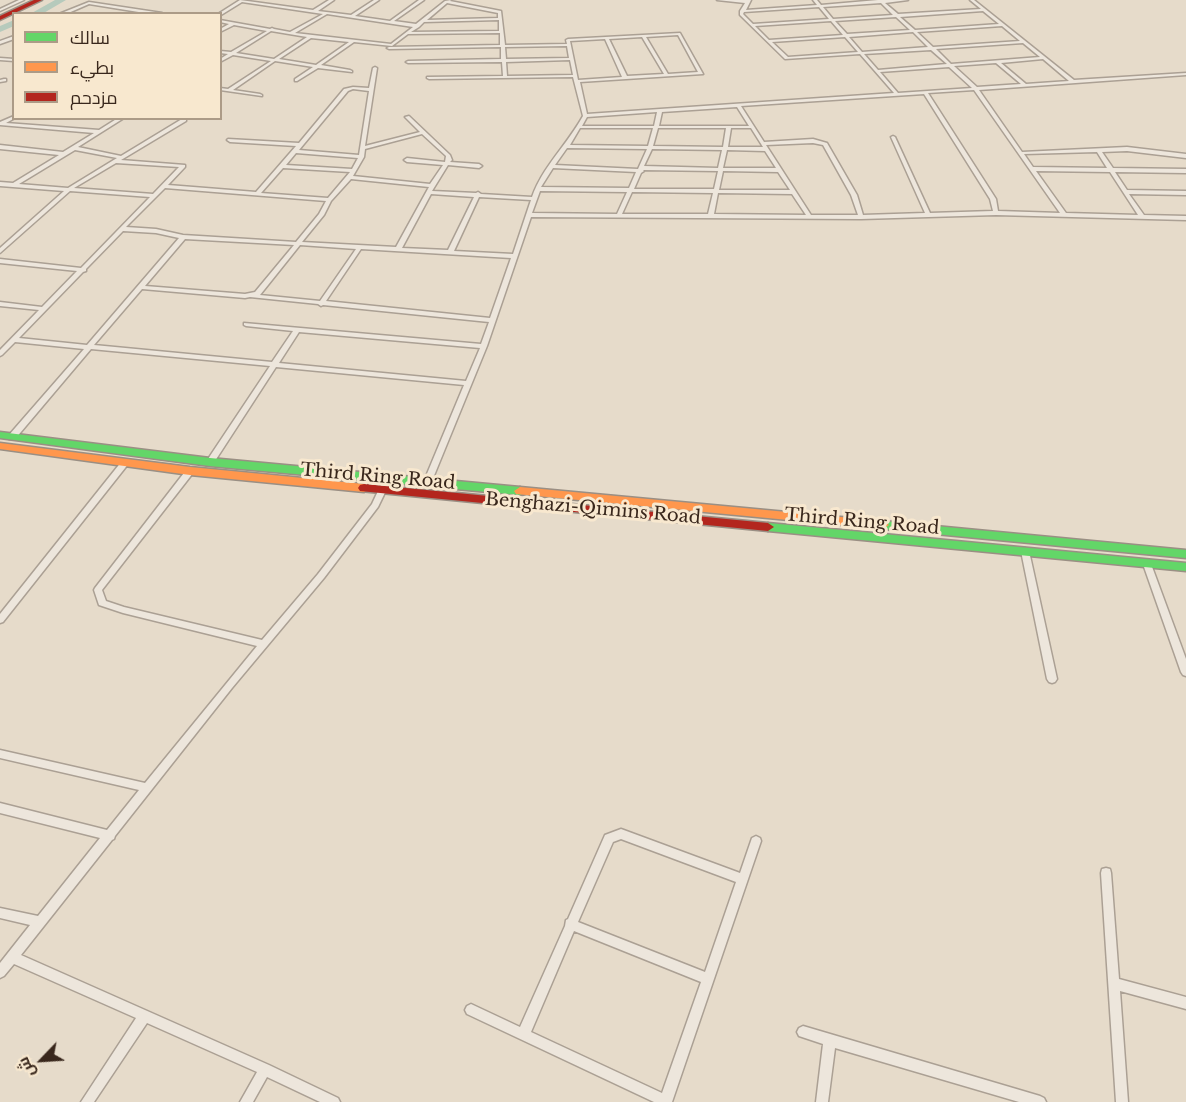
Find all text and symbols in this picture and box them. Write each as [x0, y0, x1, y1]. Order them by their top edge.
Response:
legend [12, 12, 222, 120]
text: سالك [70, 27, 110, 49]
text: بطيء [70, 57, 114, 79]
text: مزدحم [70, 87, 118, 109]
street label: Third Ring Road [300, 459, 456, 495]
street label: Benghazi-Qimins Road [484, 489, 702, 529]
street label: Third Ring Road [784, 504, 940, 540]
north arrow [12, 1030, 72, 1090]
text: ش [12, 1054, 39, 1081]

